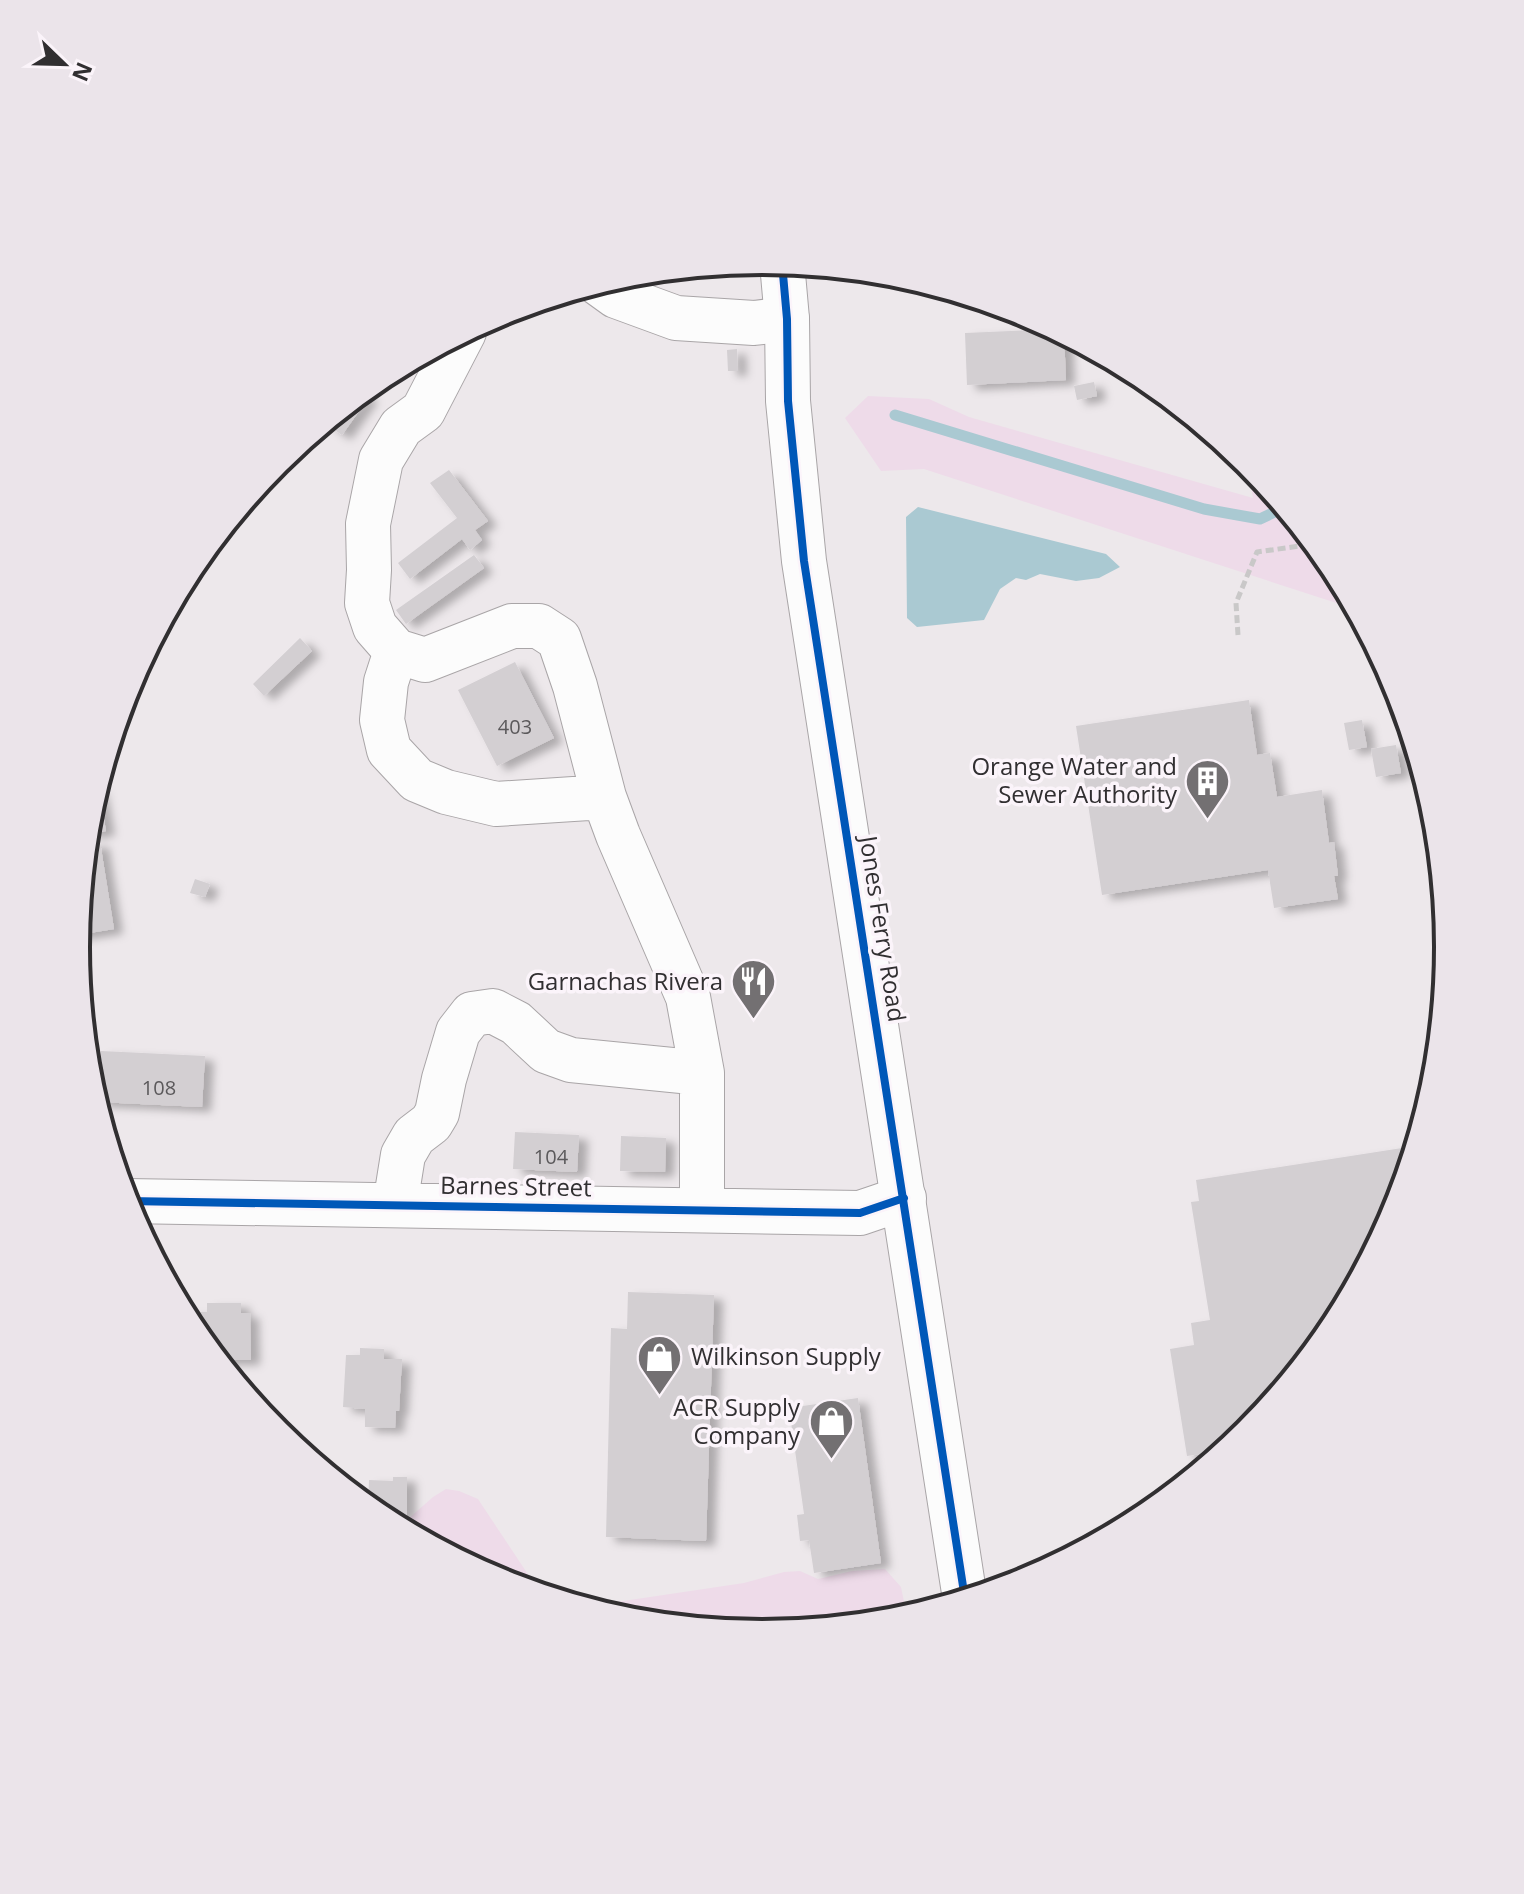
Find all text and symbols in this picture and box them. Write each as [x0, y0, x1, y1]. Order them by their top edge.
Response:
north arrow [24, 24, 104, 104]
text: N [66, 58, 101, 86]
house number: 403 [498, 713, 532, 740]
place label: Orange Water and Sewer Authority [971, 749, 1178, 810]
building icon: Orange Water and Sewer Authority [1184, 757, 1232, 820]
street label: Jones Ferry Road [852, 831, 914, 1024]
restaurant icon: Garnachas Rivera [730, 958, 778, 1021]
place label: Garnachas Rivera [528, 964, 723, 997]
house number: 108 [142, 1074, 176, 1101]
house number: 104 [534, 1143, 569, 1170]
street label: Barnes Street [440, 1168, 592, 1203]
shop icon: Wilkinson Supply [636, 1333, 684, 1396]
place label: Wilkinson Supply [691, 1339, 882, 1372]
place label: ACR Supply Company [673, 1390, 801, 1451]
shop icon: ACR Supply Company [807, 1398, 855, 1461]

